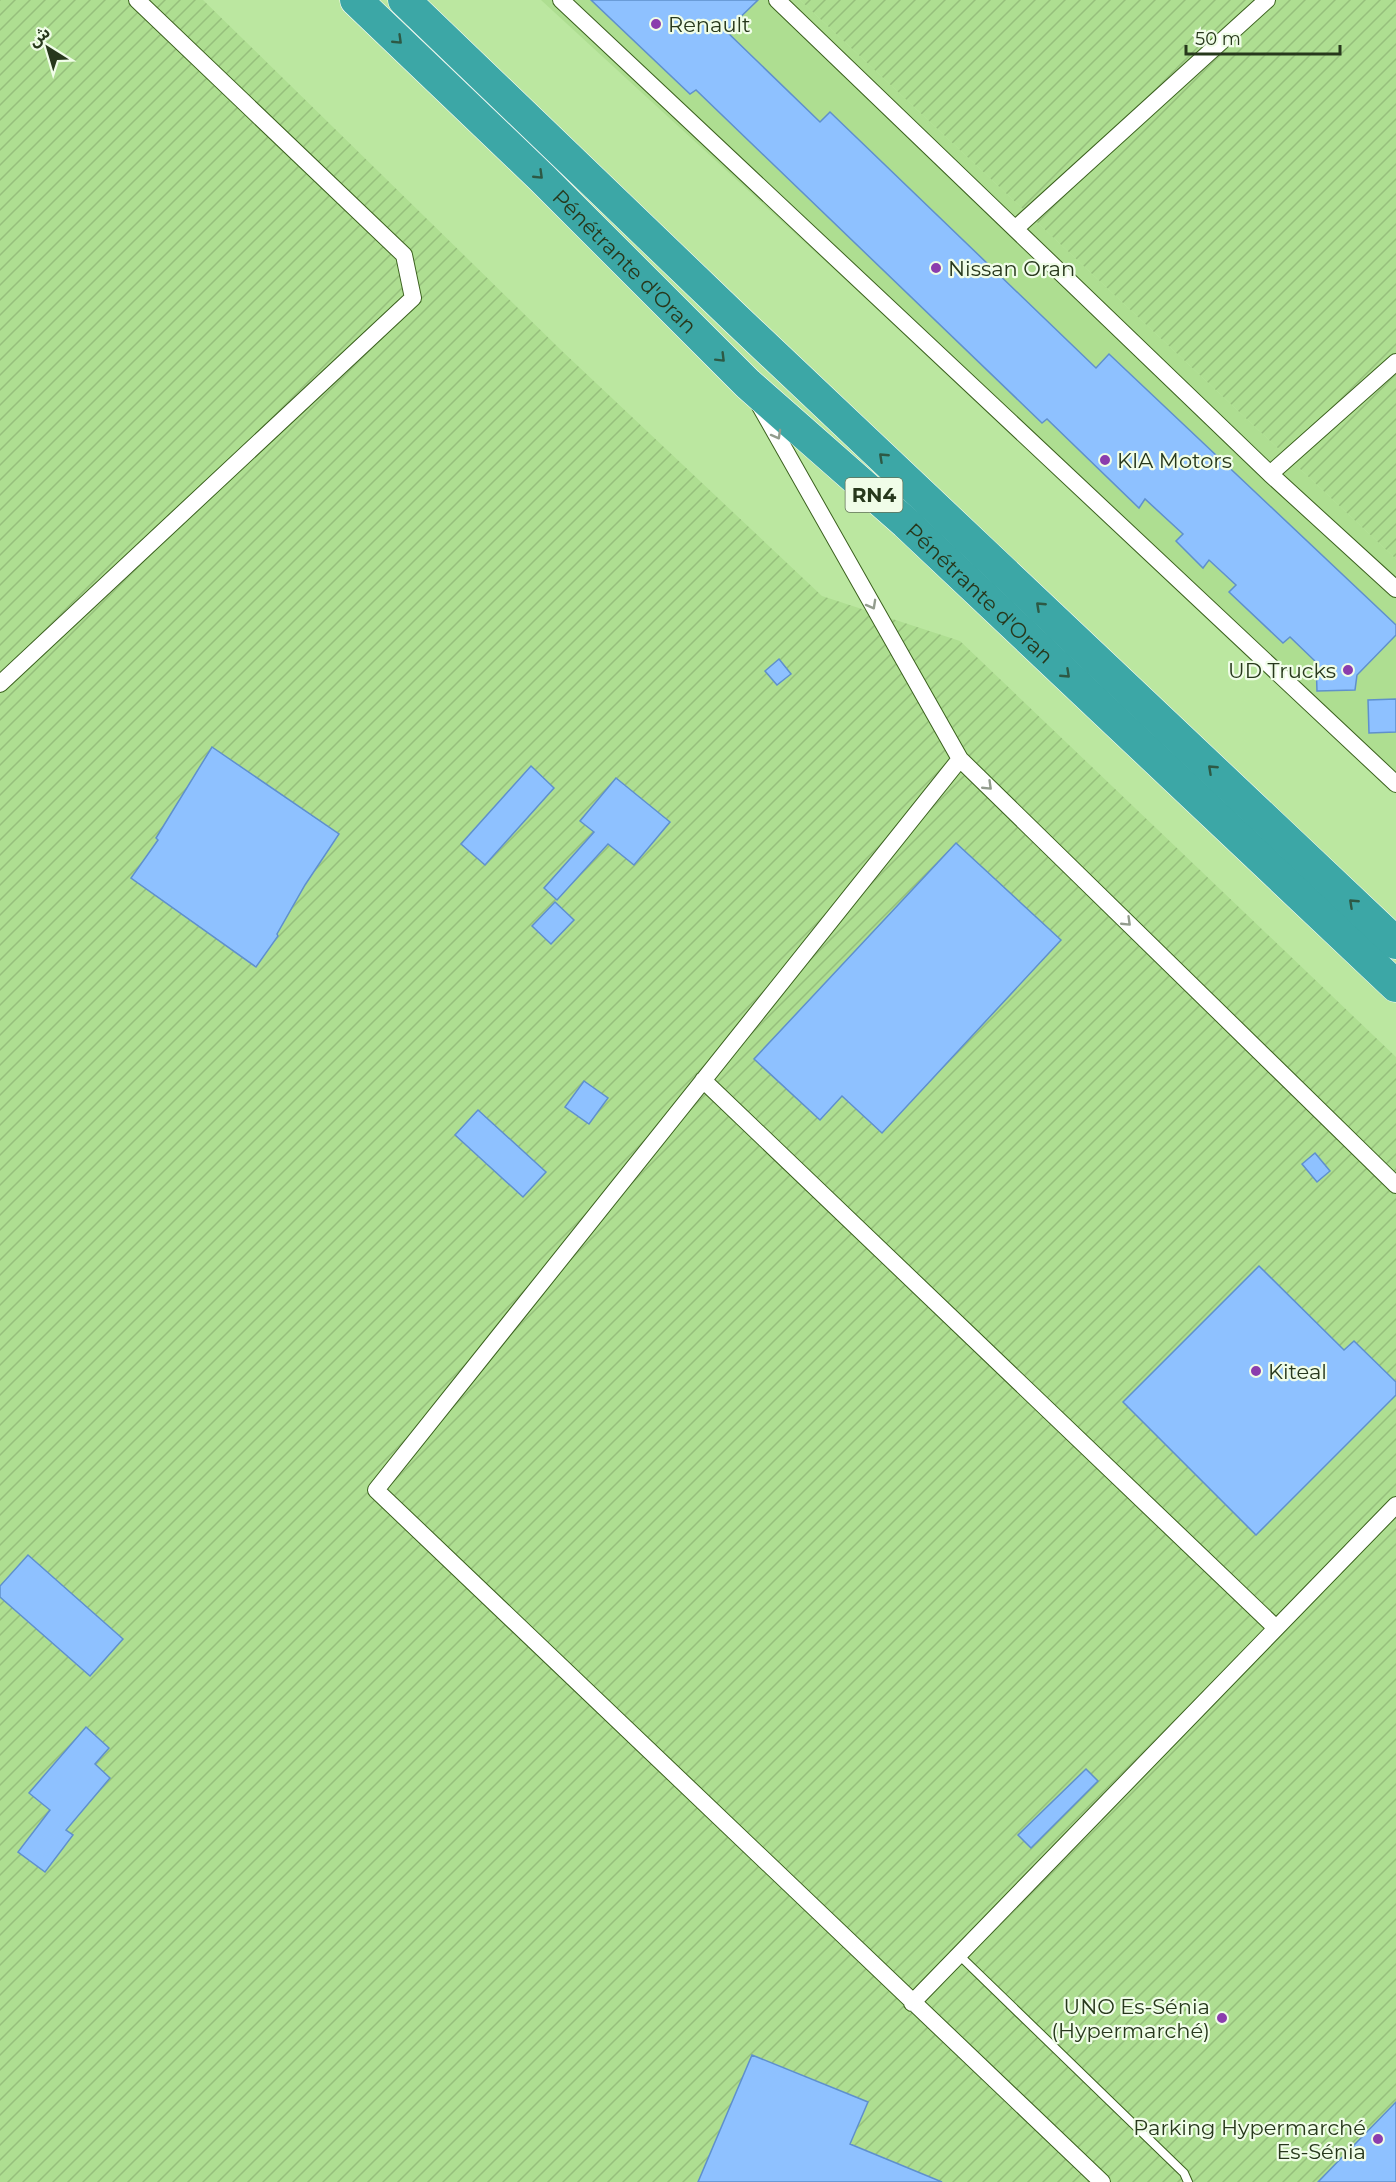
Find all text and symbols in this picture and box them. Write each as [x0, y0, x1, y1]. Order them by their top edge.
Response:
place label: Renault [668, 12, 751, 37]
marker: Renault [649, 17, 663, 31]
north arrow [18, 18, 78, 78]
scale bar [1186, 18, 1340, 56]
text: ش [25, 22, 54, 51]
text: 50 m [1195, 28, 1241, 50]
one-way arrow [391, 33, 402, 44]
one-way arrow [532, 168, 542, 179]
street label: Pénétrante d'Oran [548, 184, 702, 338]
place label: Nissan Oran [948, 256, 1075, 281]
marker: Nissan Oran [929, 261, 943, 275]
one-way arrow [714, 350, 725, 361]
one-way arrow [769, 429, 781, 439]
place label: KIA Motors [1117, 448, 1232, 473]
marker: KIA Motors [1098, 453, 1112, 467]
one-way arrow [879, 454, 890, 465]
road number: RN4 [846, 478, 902, 512]
street label: Pénétrante d'Oran [901, 517, 1059, 668]
one-way arrow [865, 599, 876, 609]
one-way arrow [1036, 602, 1046, 613]
place label: UD Trucks [1228, 658, 1336, 683]
marker: UD Trucks [1341, 663, 1355, 677]
one-way arrow [1059, 667, 1070, 678]
one-way arrow [1208, 765, 1219, 776]
one-way arrow [981, 779, 991, 790]
one-way arrow [1350, 899, 1361, 910]
one-way arrow [1120, 915, 1131, 926]
place label: Kiteal [1268, 1359, 1327, 1384]
marker: Kiteal [1249, 1364, 1263, 1378]
place label: UNO Es-Sénia (Hypermarché) [1051, 1994, 1210, 2043]
marker: UNO Es-Sénia (Hypermarché) [1215, 2011, 1229, 2025]
place label: Parking Hypermarché Es-Sénia [1133, 2115, 1366, 2164]
marker: Parking Hypermarché Es-Sénia [1371, 2132, 1385, 2146]

